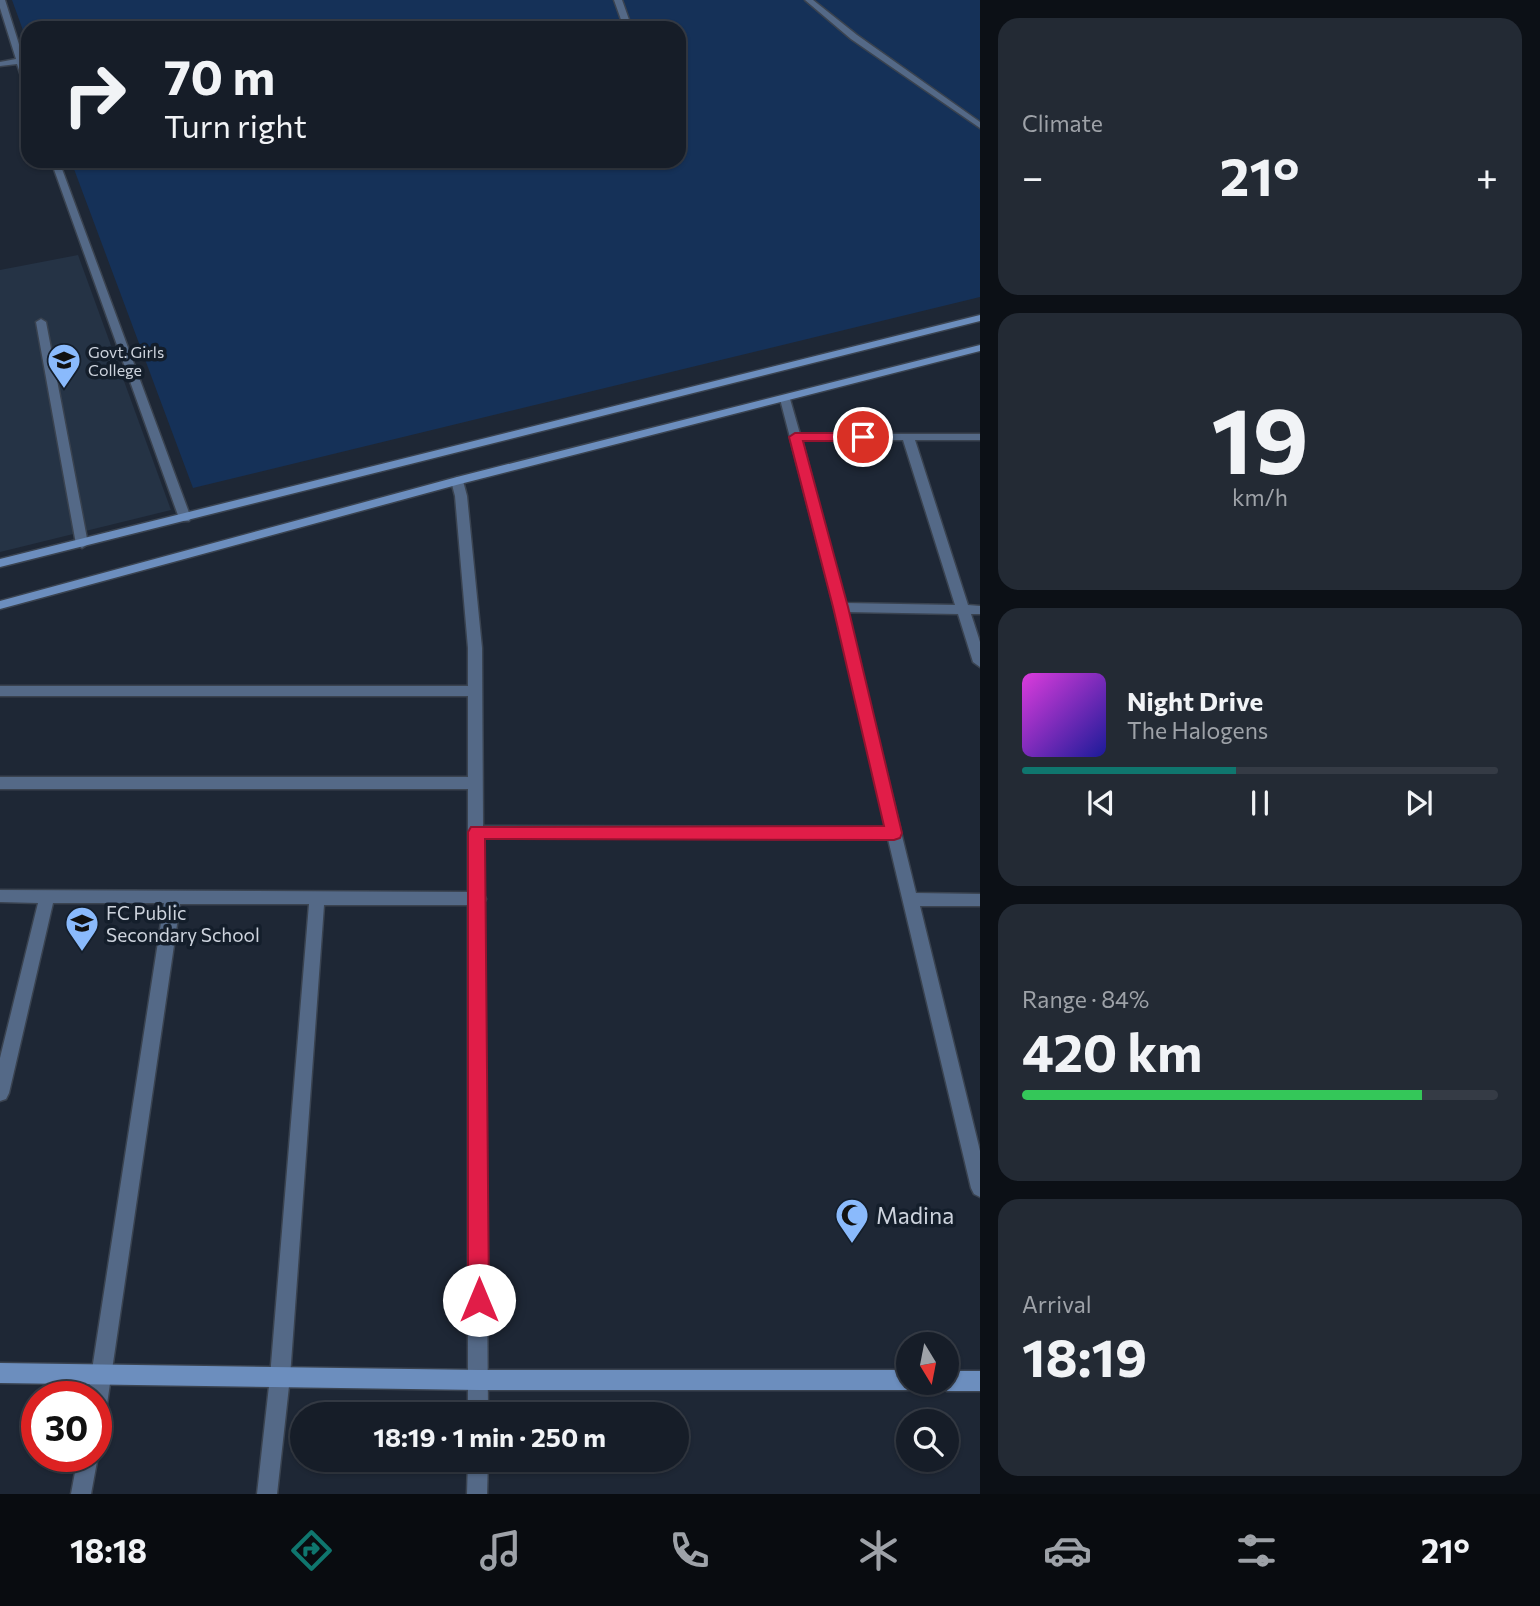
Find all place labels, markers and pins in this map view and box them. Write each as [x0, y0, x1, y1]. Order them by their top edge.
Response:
school or university icon: Govt. Girls College [45, 341, 83, 390]
place label: Govt. Girls College [88, 342, 164, 379]
pin [833, 407, 893, 467]
place label: FC Public Secondary School [106, 901, 260, 946]
school or university icon: FC Public Secondary School [63, 904, 101, 953]
mosque icon: Madina [833, 1196, 871, 1245]
place label: Madina [876, 1201, 954, 1229]

